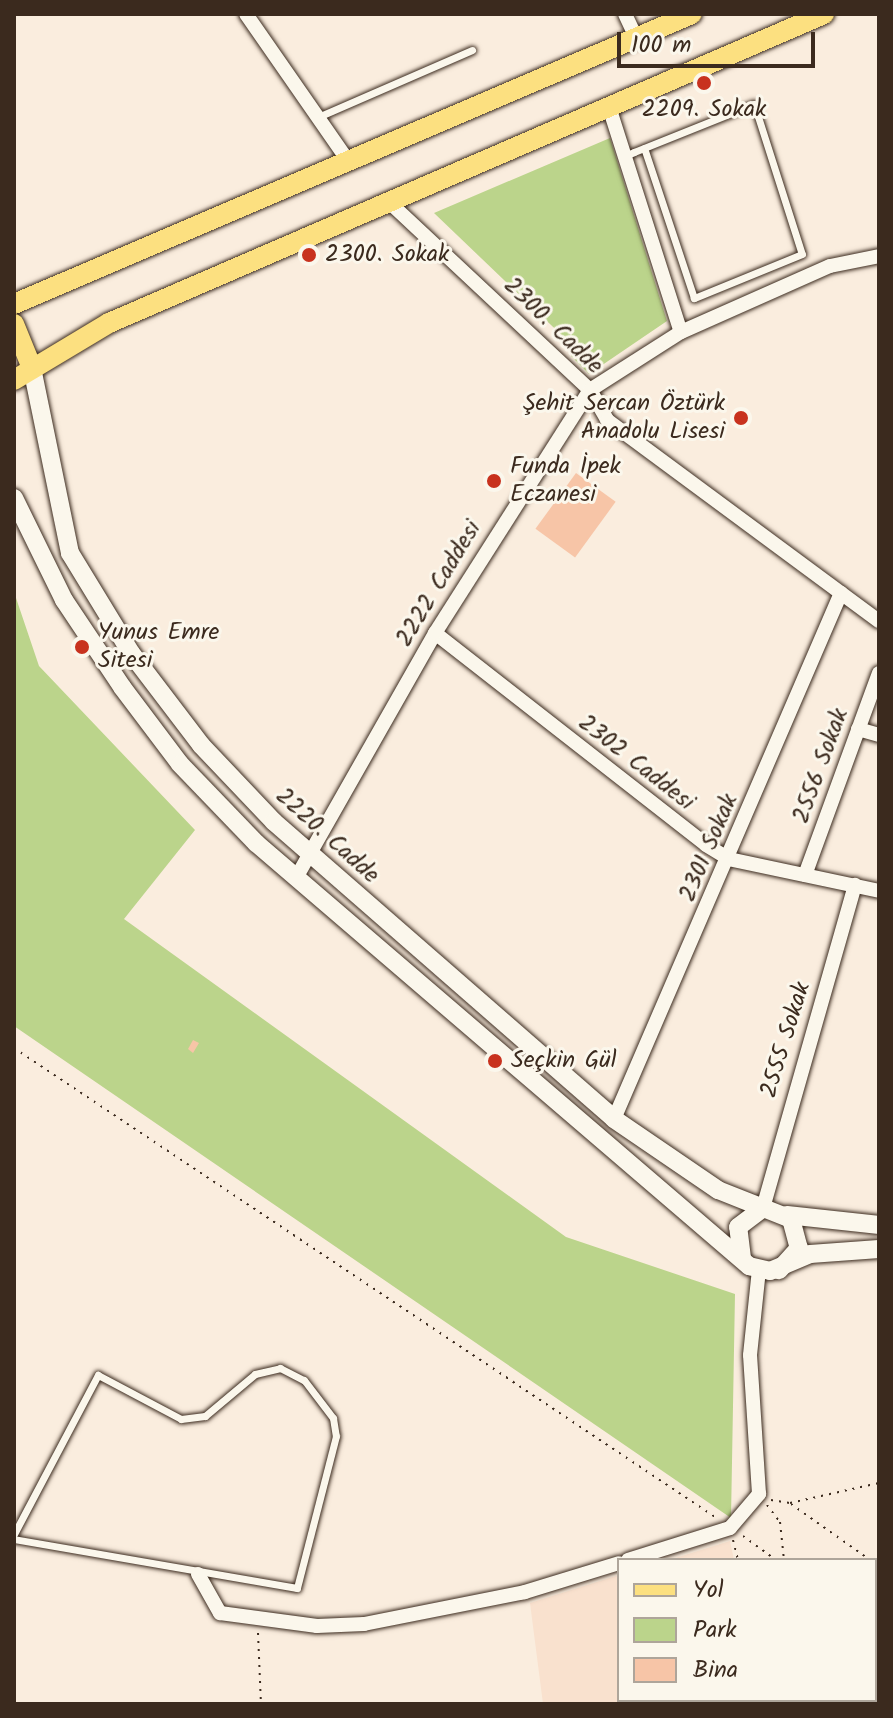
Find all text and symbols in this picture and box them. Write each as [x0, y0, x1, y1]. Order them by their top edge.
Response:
scale bar [621, 16, 819, 66]
text: 100 m [631, 26, 691, 65]
marker: 2209. Sokak [695, 74, 713, 92]
place label: 2209. Sokak [642, 96, 766, 124]
place label: 2300. Sokak [325, 241, 449, 269]
marker: 2300. Sokak [300, 246, 318, 264]
street label: 2300. Cadde [497, 271, 609, 381]
place label: Şehit Sercan Öztürk Anadolu Lisesi [523, 390, 725, 446]
marker: Şehit Sercan Öztürk Anadolu Lisesi [732, 409, 750, 427]
place label: Funda İpek Eczanesi [510, 453, 621, 509]
marker: Funda İpek Eczanesi [485, 472, 503, 490]
street label: 2222 Caddesi [390, 516, 488, 652]
place label: Yunus Emre Sitesi [98, 619, 219, 675]
marker: Yunus Emre Sitesi [73, 638, 91, 656]
street label: 2556 Sokak [787, 705, 855, 827]
street label: 2302 Caddesi [572, 709, 700, 817]
street label: 2220. Cadde [269, 782, 385, 890]
street label: 2301 Sokak [673, 790, 745, 906]
street label: 2555 Sokak [755, 979, 817, 1101]
place label: Seçkin Gül [511, 1047, 617, 1075]
marker: Seçkin Gül [486, 1052, 504, 1070]
legend [617, 1558, 877, 1702]
text: Yol [693, 1571, 724, 1610]
text: Park [693, 1611, 737, 1650]
text: Bina [693, 1651, 738, 1690]

